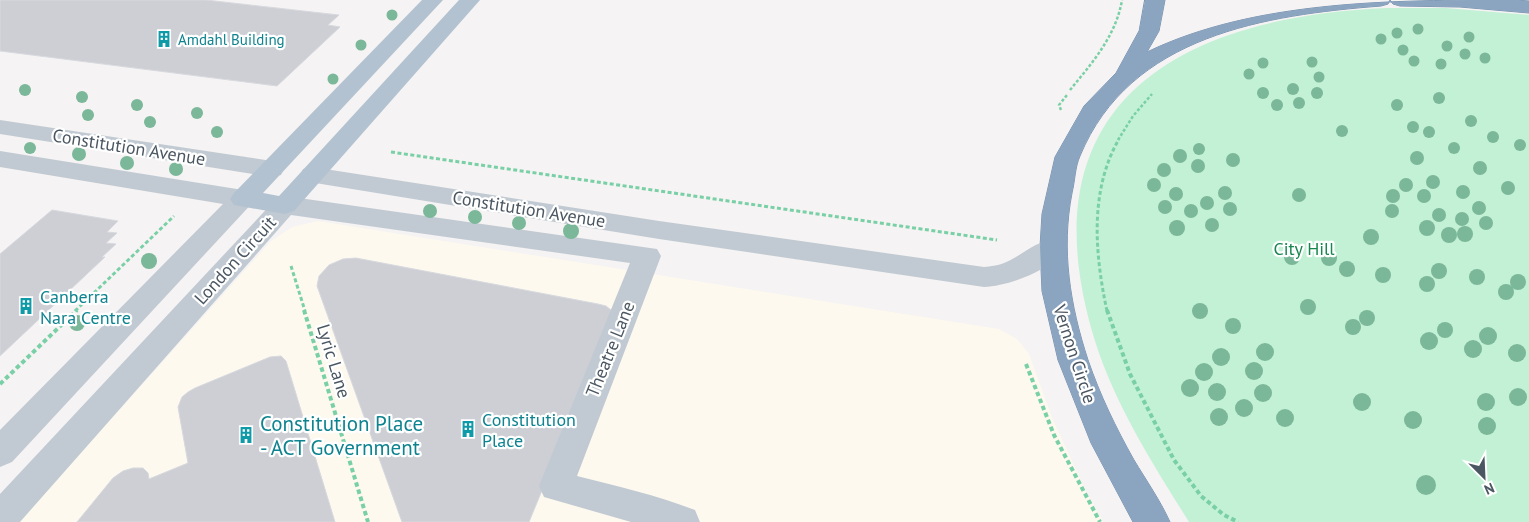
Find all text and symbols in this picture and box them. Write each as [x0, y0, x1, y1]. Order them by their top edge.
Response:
building icon: Amdahl Building [154, 29, 174, 49]
place label: Amdahl Building [178, 30, 285, 49]
street label: Constitution Avenue [51, 124, 207, 170]
street label: Constitution Avenue [451, 186, 607, 232]
street label: London Circuit [189, 211, 281, 309]
park label: City Hill [1273, 237, 1335, 260]
place label: Canberra Nara Centre [40, 285, 131, 329]
building icon: Canberra Nara Centre [16, 296, 36, 316]
street label: Theatre Lane [580, 298, 640, 400]
street label: Vernon Circle [1048, 301, 1102, 406]
street label: Lyric Lane [312, 321, 356, 401]
place label: Constitution Place [482, 408, 576, 452]
place label: Constitution Place - ACT Government [260, 410, 423, 461]
building icon: Constitution Place [458, 419, 478, 439]
building icon: Constitution Place - ACT Government [236, 425, 256, 445]
north arrow [1459, 452, 1509, 502]
text: N [1481, 479, 1497, 499]

